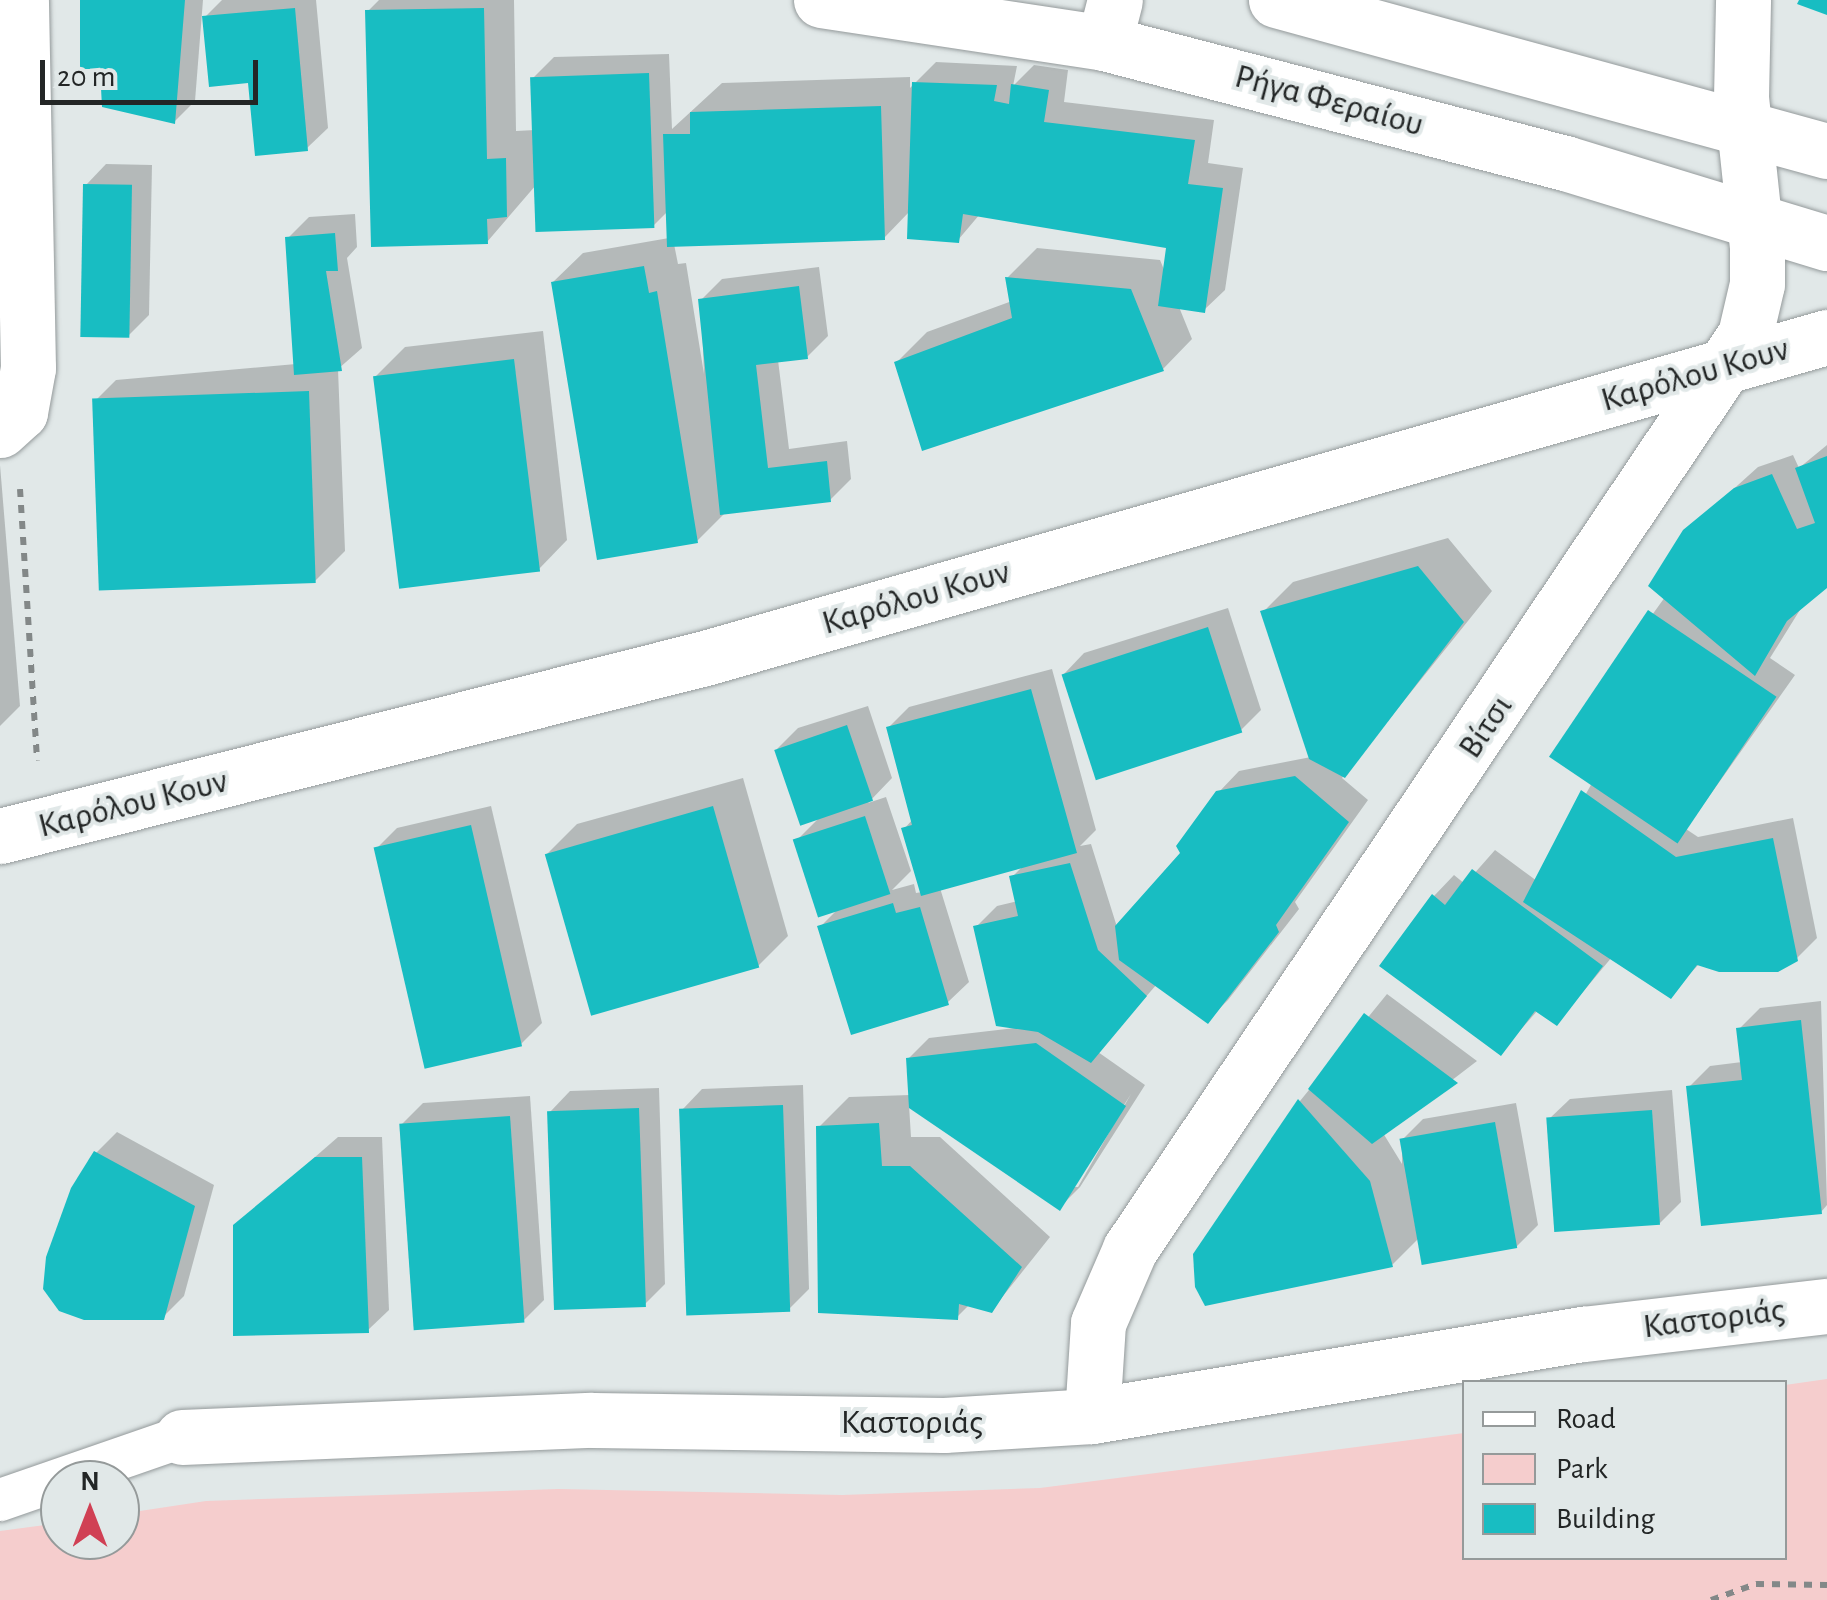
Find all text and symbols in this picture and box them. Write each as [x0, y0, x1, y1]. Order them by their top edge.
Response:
scale bar [45, 40, 262, 102]
street label: Ρήγα Φεραίου [1230, 56, 1428, 146]
text: 20 m [57, 62, 115, 92]
street label: Καρόλου Κουν [1596, 328, 1794, 422]
street label: Καρόλου Κουν [817, 551, 1015, 645]
street label: Βίτσι [1450, 687, 1522, 767]
street label: Καρόλου Κουν [34, 760, 232, 848]
street label: Καστοριάς [1641, 1289, 1787, 1349]
legend [1462, 1380, 1787, 1560]
street label: Καστοριάς [841, 1402, 983, 1444]
text: Road [1556, 1404, 1616, 1434]
text: Park [1556, 1454, 1608, 1484]
north arrow [40, 1460, 140, 1560]
text: N [80, 1468, 100, 1496]
text: Building [1556, 1504, 1655, 1534]

